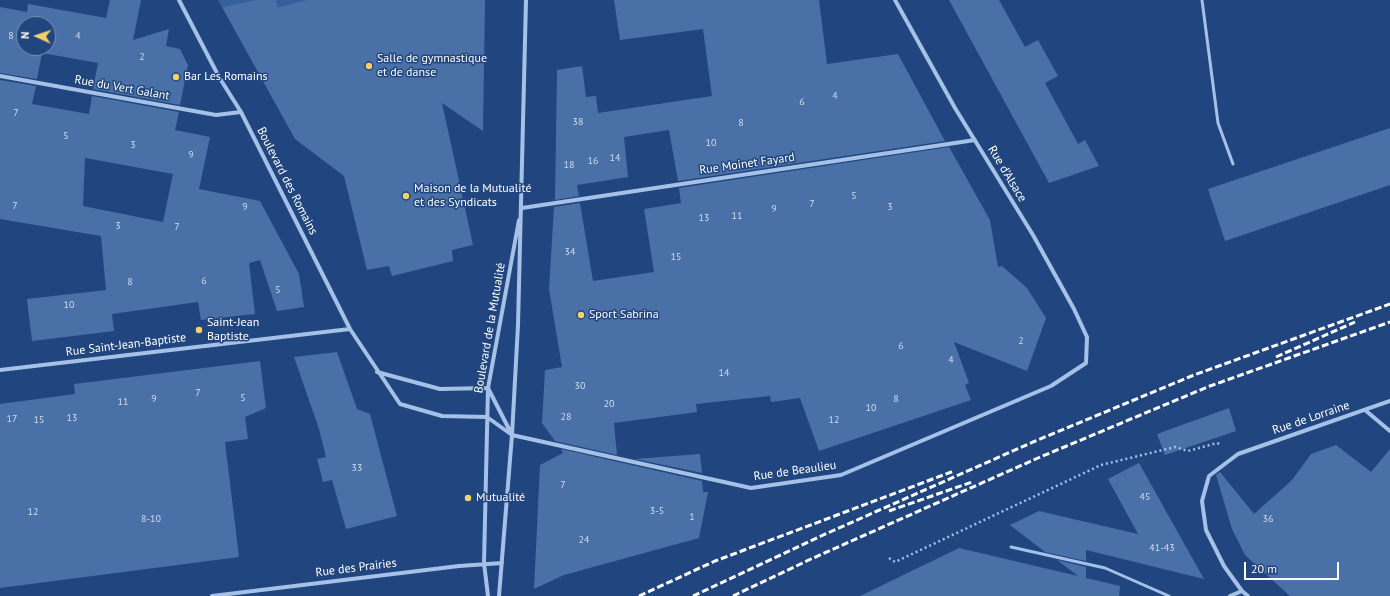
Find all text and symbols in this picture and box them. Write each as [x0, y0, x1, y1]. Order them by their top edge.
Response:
north arrow [16, 16, 56, 56]
house number: 8 [8, 30, 14, 42]
house number: 4 [75, 30, 81, 42]
text: N [18, 31, 32, 39]
house number: 2 [139, 51, 145, 63]
place label: Salle de gymnastique et de danse [377, 52, 487, 80]
marker: Salle de gymnastique et de danse [364, 61, 374, 71]
place label: Bar Les Romains [184, 70, 268, 84]
marker: Bar Les Romains [171, 72, 181, 82]
street label: Rue du Vert Galant [73, 73, 171, 103]
house number: 4 [832, 90, 838, 102]
house number: 6 [799, 96, 805, 108]
house number: 7 [13, 107, 19, 119]
house number: 38 [573, 116, 583, 128]
house number: 8 [738, 117, 744, 129]
street label: Boulevard des Romains [254, 125, 320, 237]
house number: 5 [63, 130, 69, 142]
house number: 10 [706, 137, 716, 149]
house number: 3 [130, 139, 136, 151]
street label: Rue d'Alsace [985, 143, 1029, 205]
house number: 9 [188, 149, 194, 161]
street label: Rue Moinet Fayard [698, 150, 796, 178]
house number: 14 [610, 152, 620, 164]
house number: 16 [588, 155, 598, 167]
house number: 18 [564, 159, 574, 171]
place label: Maison de la Mutualité et des Syndicats [414, 182, 532, 210]
house number: 5 [851, 190, 857, 202]
marker: Maison de la Mutualité et des Syndicats [401, 191, 411, 201]
house number: 7 [809, 198, 815, 210]
house number: 7 [12, 200, 18, 212]
house number: 9 [242, 201, 248, 213]
house number: 3 [887, 201, 893, 213]
house number: 9 [771, 203, 777, 215]
house number: 11 [732, 210, 742, 222]
house number: 13 [699, 212, 709, 224]
house number: 3 [115, 220, 121, 232]
house number: 7 [174, 221, 180, 233]
house number: 34 [565, 246, 575, 258]
house number: 15 [671, 251, 681, 263]
street label: Boulevard de la Mutualité [471, 262, 509, 394]
house number: 6 [201, 275, 207, 287]
house number: 8 [127, 276, 133, 288]
house number: 5 [275, 284, 281, 296]
house number: 10 [64, 299, 74, 311]
place label: Sport Sabrina [589, 308, 659, 322]
marker: Sport Sabrina [576, 310, 586, 320]
place label: Saint-Jean Baptiste [207, 316, 259, 344]
marker: Saint-Jean Baptiste [194, 325, 204, 335]
street label: Rue Saint-Jean-Baptiste [65, 330, 187, 360]
house number: 2 [1018, 335, 1024, 347]
house number: 6 [898, 340, 904, 352]
house number: 4 [948, 354, 954, 366]
house number: 14 [719, 367, 729, 379]
house number: 30 [575, 380, 585, 392]
house number: 7 [195, 387, 201, 399]
house number: 5 [240, 392, 246, 404]
house number: 9 [151, 393, 157, 405]
house number: 8 [893, 393, 899, 405]
house number: 11 [118, 396, 128, 408]
house number: 20 [604, 398, 614, 410]
street label: Rue de Lorraine [1271, 398, 1351, 438]
house number: 10 [866, 402, 876, 414]
house number: 28 [561, 411, 571, 423]
house number: 13 [67, 412, 77, 424]
house number: 17 [7, 413, 17, 425]
house number: 15 [34, 414, 44, 426]
house number: 12 [829, 414, 839, 426]
street label: Rue de Beaulieu [753, 458, 837, 484]
house number: 33 [352, 462, 362, 474]
house number: 7 [560, 479, 566, 491]
place label: Mutualité [476, 491, 525, 505]
house number: 45 [1140, 491, 1150, 503]
marker: Mutualité [463, 493, 473, 503]
house number: 3-5 [650, 505, 664, 517]
house number: 12 [28, 506, 38, 518]
house number: 1 [689, 511, 695, 523]
house number: 8-10 [141, 513, 161, 525]
house number: 36 [1263, 513, 1273, 525]
house number: 24 [579, 534, 589, 546]
house number: 41-43 [1149, 542, 1175, 554]
scale bar [1246, 554, 1341, 580]
street label: Rue des Prairies [315, 556, 397, 580]
text: 20 m [1251, 561, 1277, 576]

